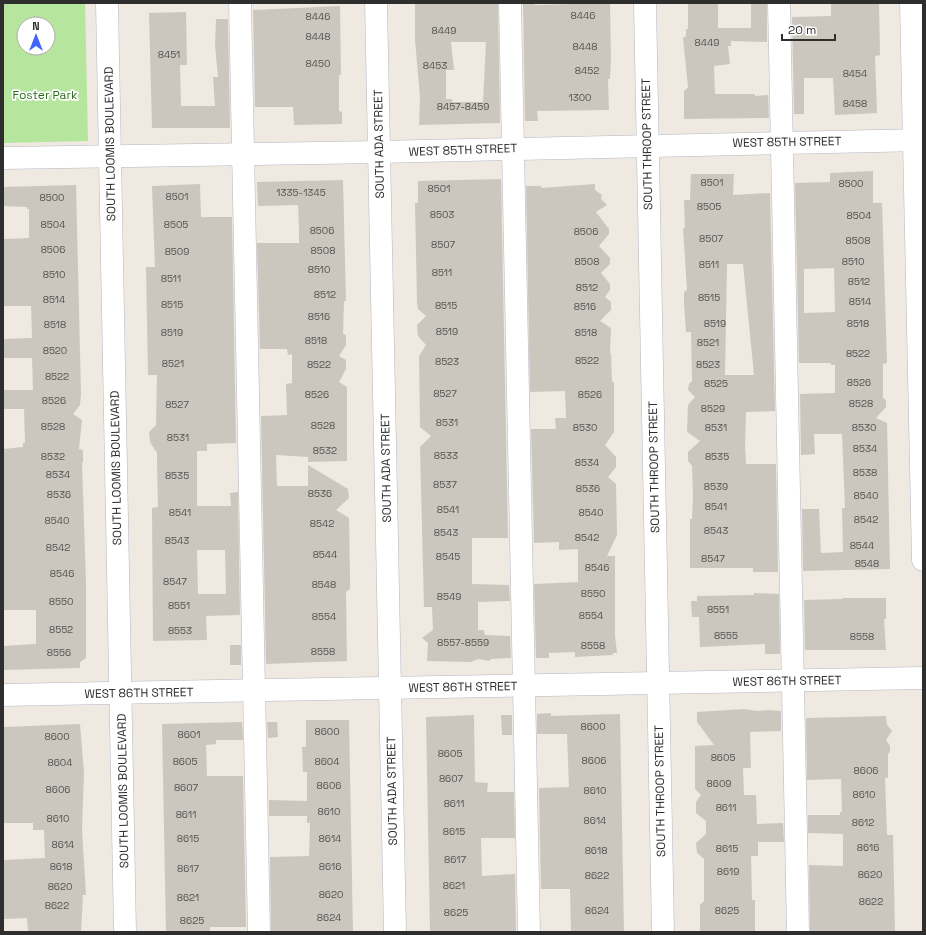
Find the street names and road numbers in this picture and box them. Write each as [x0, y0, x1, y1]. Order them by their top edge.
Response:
street label: SOUTH LOOMIS BOULEVARD [101, 67, 119, 221]
street label: SOUTH THROOP STREET [638, 78, 656, 210]
street label: SOUTH ADA STREET [370, 89, 388, 199]
street label: WEST 85TH STREET [732, 133, 842, 151]
street label: WEST 85TH STREET [408, 140, 518, 160]
street label: SOUTH LOOMIS BOULEVARD [107, 391, 125, 545]
street label: SOUTH THROOP STREET [645, 401, 663, 533]
street label: SOUTH ADA STREET [377, 413, 395, 523]
street label: WEST 86TH STREET [732, 672, 842, 690]
street label: WEST 86TH STREET [408, 678, 518, 696]
street label: WEST 86TH STREET [84, 684, 194, 702]
street label: SOUTH LOOMIS BOULEVARD [114, 714, 132, 868]
street label: SOUTH THROOP STREET [651, 725, 669, 857]
street label: SOUTH ADA STREET [383, 736, 401, 846]

